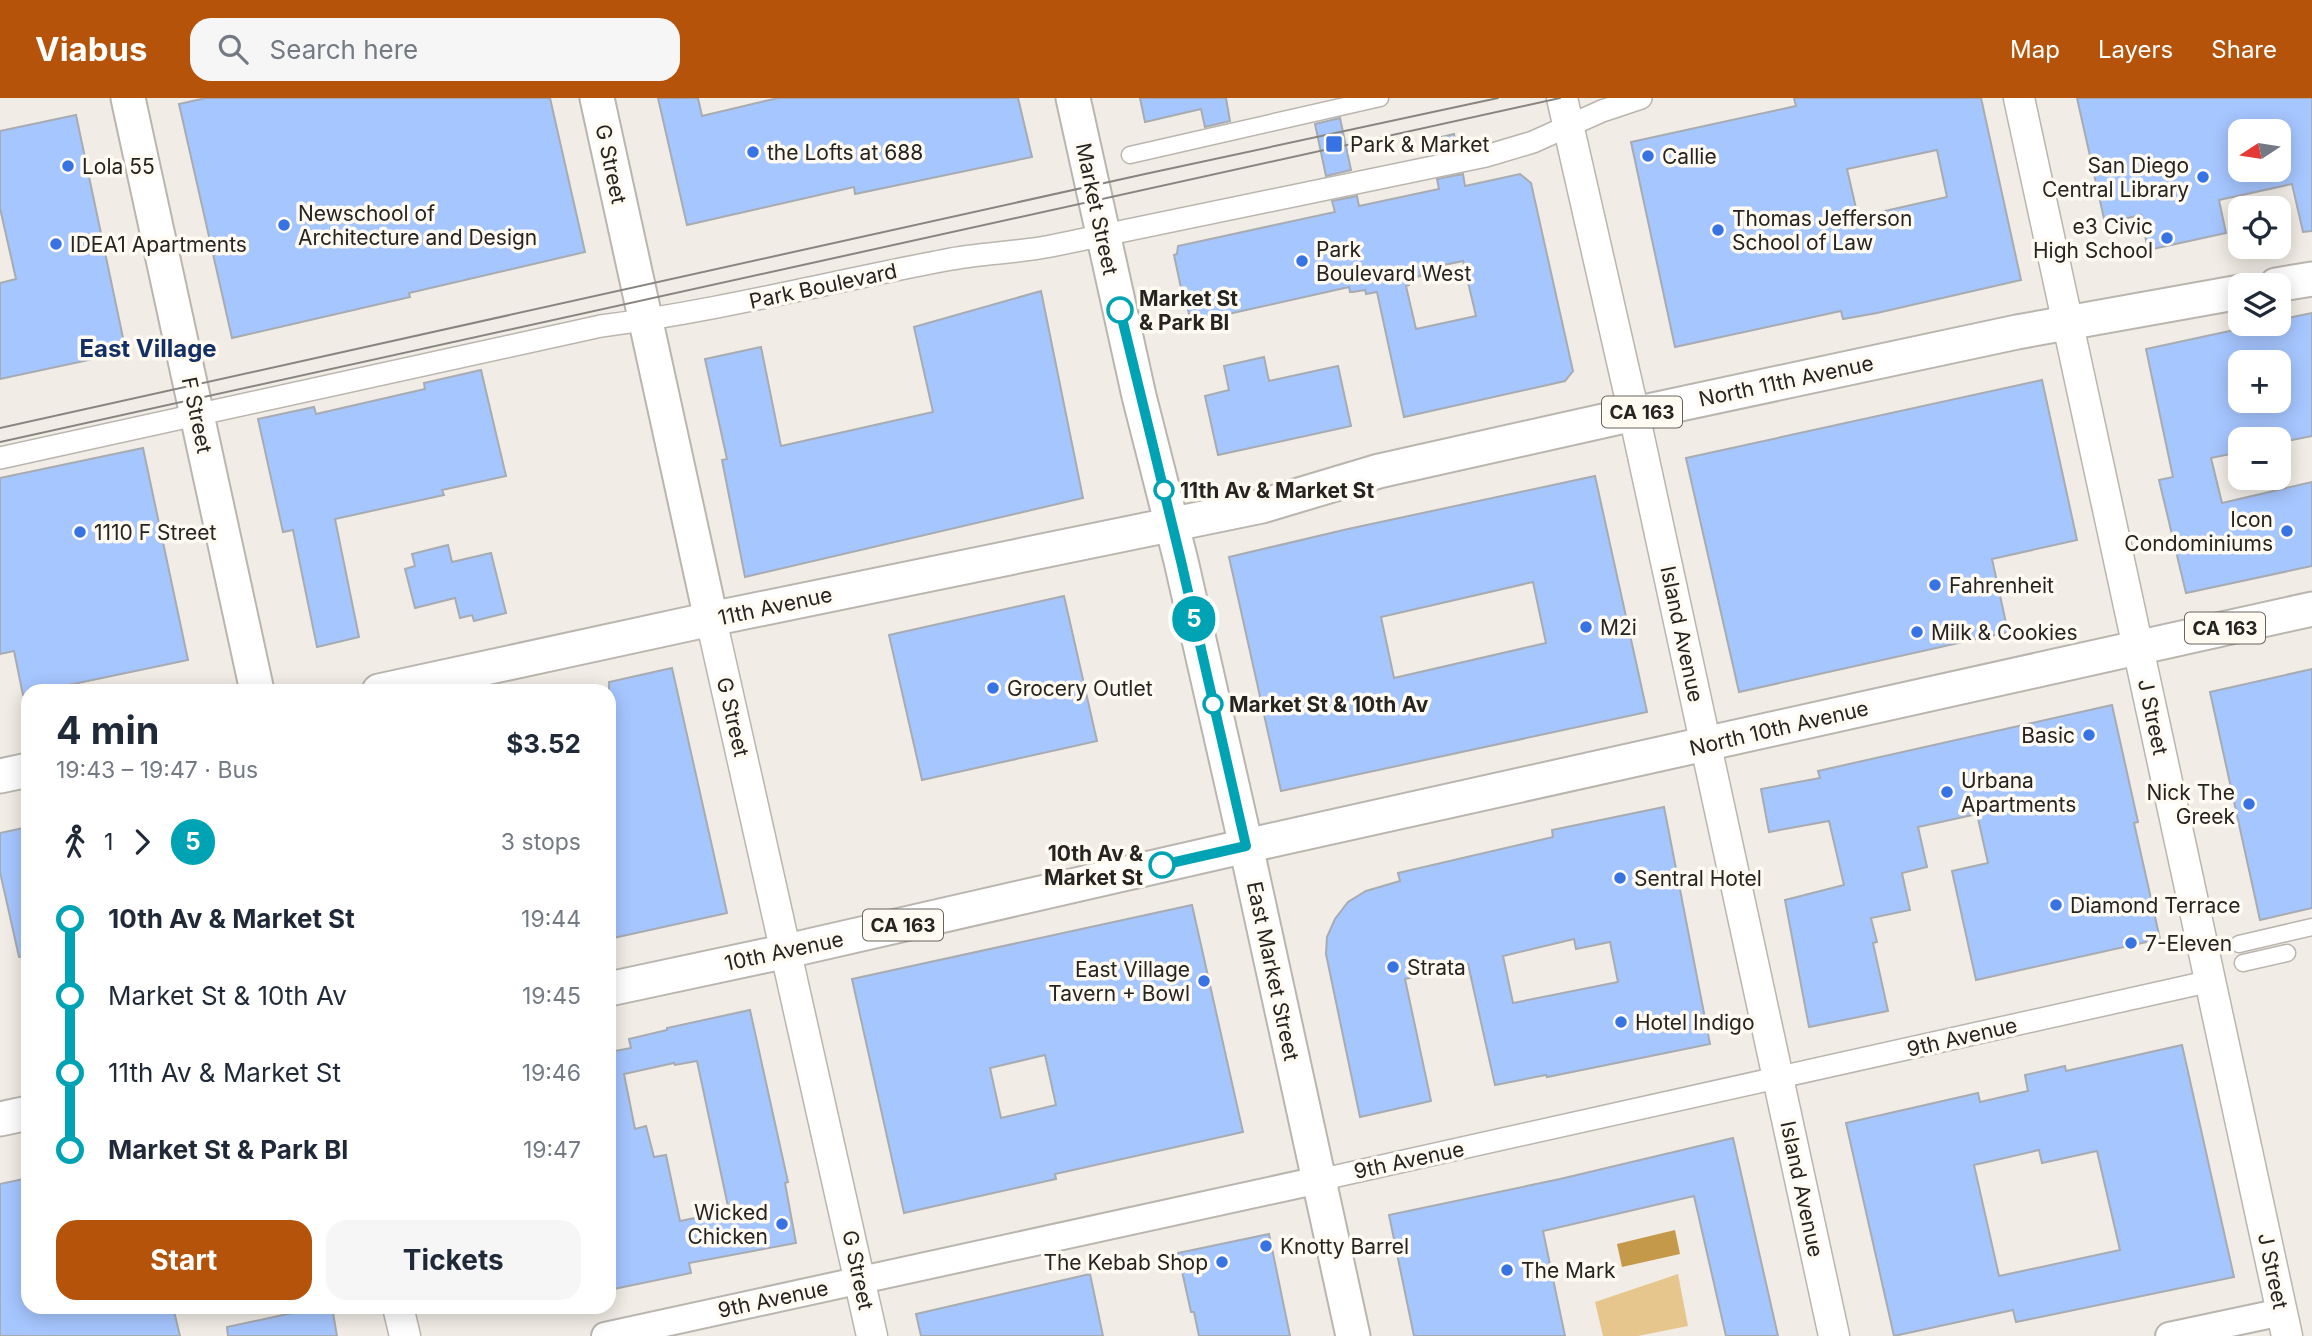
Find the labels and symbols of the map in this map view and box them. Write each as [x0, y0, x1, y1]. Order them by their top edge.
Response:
north arrow [2228, 119, 2291, 182]
street label: G Street [590, 122, 632, 206]
place label: Park & Market [1350, 132, 1490, 157]
marker: Park & Market [1324, 134, 1344, 154]
place label: the Lofts at 688 [767, 140, 923, 165]
street label: Market Street [1071, 141, 1123, 277]
marker: the Lofts at 688 [745, 144, 761, 160]
place label: Callie [1662, 144, 1717, 169]
marker: Callie [1640, 148, 1656, 164]
place label: San Diego Central Library [2042, 153, 2189, 202]
place label: Lola 55 [82, 154, 155, 179]
marker: Lola 55 [60, 158, 76, 174]
marker: San Diego Central Library [2195, 169, 2211, 185]
place label: Newschool of Architecture and Design [298, 201, 537, 250]
place label: Thomas Jefferson School of Law [1732, 206, 1912, 255]
place label: e3 Civic High School [2033, 214, 2153, 263]
marker: Newschool of Architecture and Design [276, 217, 292, 233]
marker: Thomas Jefferson School of Law [1710, 222, 1726, 238]
marker: e3 Civic High School [2159, 230, 2175, 246]
place label: IDEA1 Apartments [70, 232, 247, 257]
marker: IDEA1 Apartments [48, 236, 64, 252]
place label: Park Boulevard West [1316, 237, 1471, 286]
marker: Park Boulevard West [1294, 253, 1310, 269]
street label: Park Boulevard [747, 258, 899, 314]
place label: Market St & Park Bl [1139, 286, 1238, 335]
marker: Market St & Park Bl [1107, 297, 1133, 323]
district label: East Village [79, 334, 217, 363]
street label: North 11th Avenue [1696, 350, 1876, 412]
street label: F Street [177, 374, 217, 456]
road number: CA 163 [1602, 396, 1682, 428]
place label: 11th Av & Market St [1180, 478, 1374, 503]
marker: 11th Av & Market St [1154, 480, 1174, 500]
place label: Icon Condominiums [2124, 507, 2273, 556]
place label: 1110 F Street [94, 520, 216, 545]
marker: Icon Condominiums [2279, 523, 2295, 539]
marker: 1110 F Street [72, 524, 88, 540]
street label: Island Avenue [1655, 564, 1709, 704]
place label: Fahrenheit [1949, 573, 2054, 598]
marker: Fahrenheit [1927, 577, 1943, 593]
street label: 11th Avenue [715, 582, 835, 630]
line badge: 5 [1171, 596, 1217, 642]
road number: CA 163 [2185, 612, 2265, 643]
place label: M2i [1600, 615, 1637, 640]
marker: M2i [1578, 619, 1594, 635]
place label: Milk & Cookies [1931, 620, 2077, 645]
marker: Milk & Cookies [1909, 624, 1925, 640]
street label: G Street [712, 675, 754, 759]
place label: Grocery Outlet [1007, 676, 1153, 701]
street label: J Street [2133, 677, 2173, 757]
marker: Grocery Outlet [985, 680, 1001, 696]
place label: Market St & 10th Av [1229, 692, 1429, 717]
marker: Market St & 10th Av [1203, 694, 1223, 714]
street label: North 10th Avenue [1687, 695, 1871, 761]
place label: Basic [2021, 723, 2075, 748]
marker: Basic [2081, 727, 2097, 743]
place label: Urbana Apartments [1961, 768, 2076, 817]
place label: Nick The Greek [2146, 780, 2235, 829]
marker: Urbana Apartments [1939, 784, 1955, 800]
marker: Nick The Greek [2241, 796, 2257, 812]
place label: 10th Av & Market St [1044, 841, 1144, 890]
marker: 10th Av & Market St [1149, 852, 1175, 878]
place label: Sentral Hotel [1634, 866, 1762, 891]
marker: Sentral Hotel [1612, 870, 1628, 886]
street label: East Market Street [1242, 879, 1304, 1063]
place label: Diamond Terrace [2070, 893, 2241, 918]
marker: Diamond Terrace [2048, 897, 2064, 913]
road number: CA 163 [863, 910, 943, 940]
street label: 10th Avenue [722, 926, 846, 976]
place label: 7-Eleven [2145, 931, 2232, 956]
marker: 7-Eleven [2123, 935, 2139, 951]
place label: Strata [1407, 955, 1466, 980]
place label: East Village Tavern + Bowl [1048, 957, 1190, 1006]
marker: Strata [1385, 959, 1401, 975]
marker: East Village Tavern + Bowl [1196, 973, 1212, 989]
place label: Hotel Indigo [1635, 1010, 1755, 1035]
street label: 9th Avenue [1904, 1012, 2020, 1062]
marker: Hotel Indigo [1613, 1014, 1629, 1030]
street label: Island Avenue [1775, 1119, 1829, 1259]
street label: 9th Avenue [1351, 1136, 1467, 1184]
place label: Wicked Chicken [687, 1200, 768, 1249]
marker: Wicked Chicken [774, 1216, 790, 1232]
street label: G Street [837, 1228, 879, 1312]
street label: J Street [2253, 1231, 2293, 1311]
place label: Knotty Barrel [1280, 1234, 1409, 1259]
marker: Knotty Barrel [1258, 1238, 1274, 1254]
place label: The Kebab Shop [1043, 1250, 1208, 1275]
marker: The Kebab Shop [1214, 1254, 1230, 1270]
place label: The Mark [1521, 1258, 1616, 1283]
marker: The Mark [1499, 1262, 1515, 1278]
street label: 9th Avenue [715, 1275, 831, 1323]

